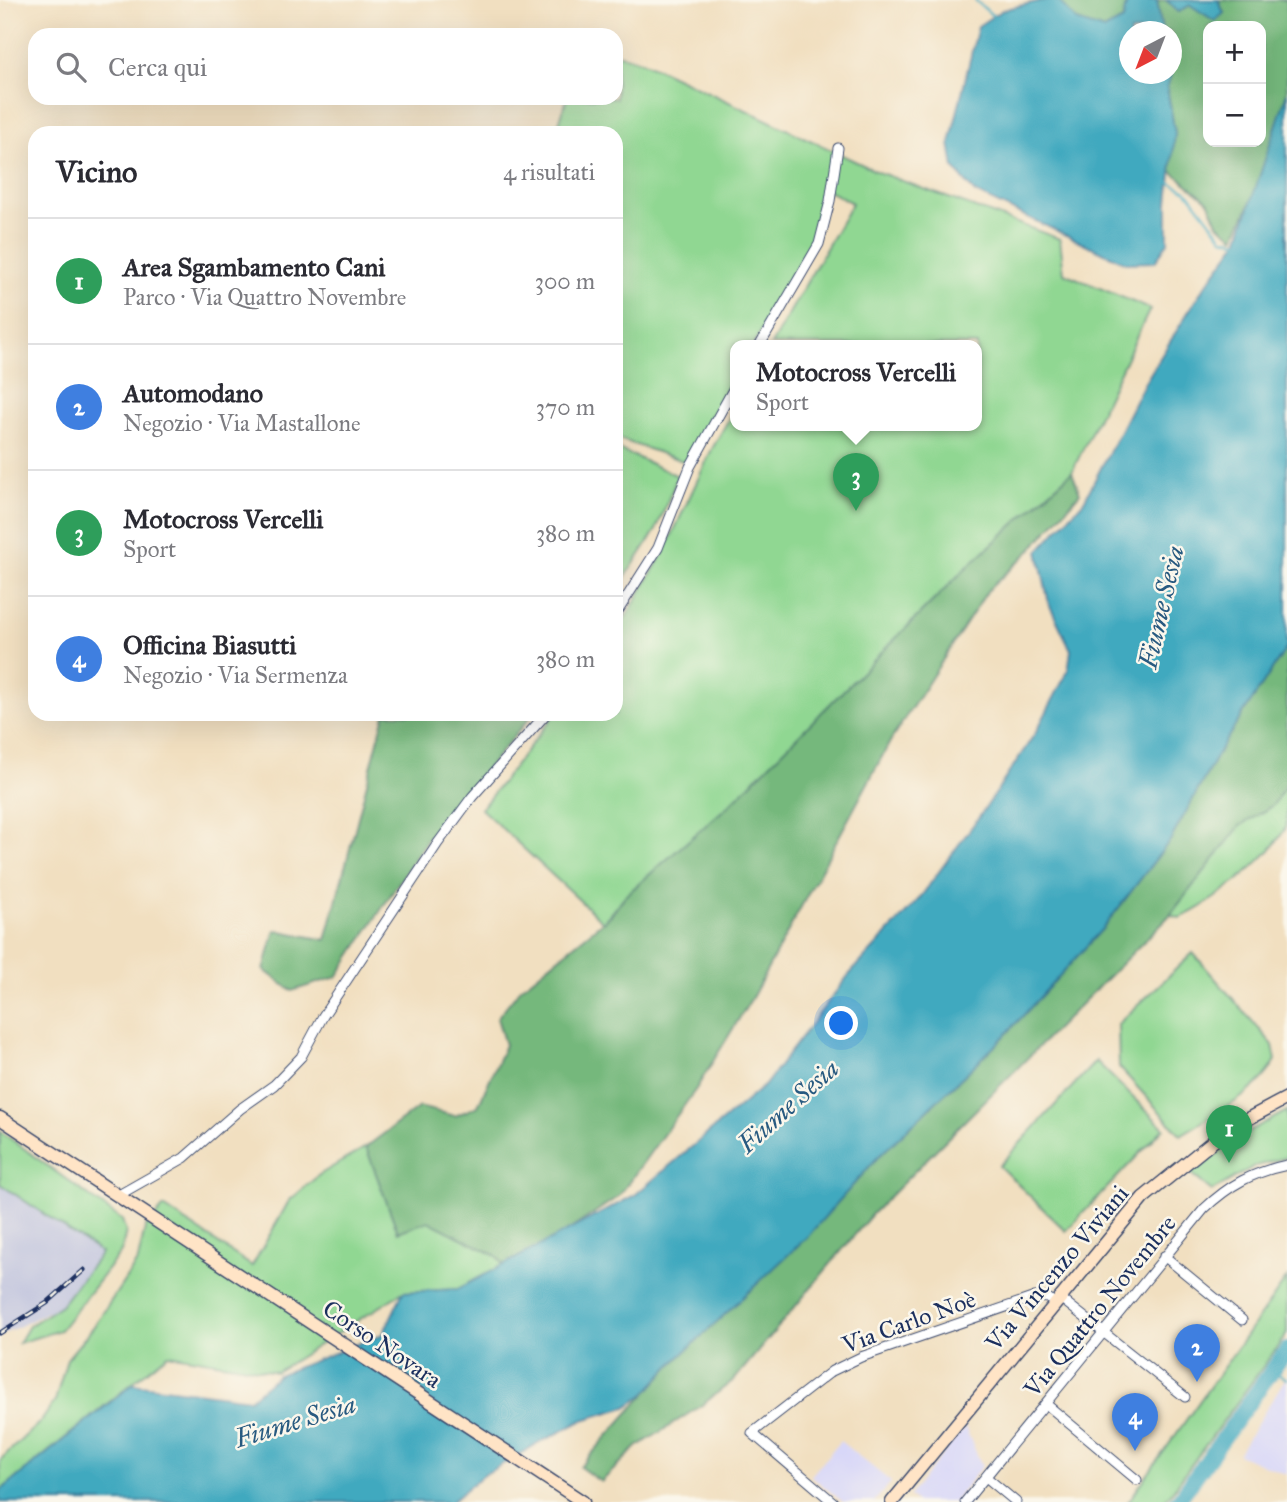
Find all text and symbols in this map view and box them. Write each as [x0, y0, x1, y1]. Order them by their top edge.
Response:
north arrow [1119, 21, 1182, 84]
map controls [1203, 21, 1266, 147]
button: + [1203, 21, 1266, 84]
search box [28, 28, 623, 105]
icon: search [52, 48, 90, 86]
text: Cerca qui [108, 51, 207, 83]
button: − [1203, 84, 1266, 147]
text: Vicino [56, 154, 137, 190]
text: 4 risultati [503, 158, 595, 186]
text: Area Sgambamento Cani [123, 251, 385, 283]
text: 1 [74, 267, 84, 295]
text: 300 m [535, 267, 595, 295]
text: Parco · Via Quattro Novembre [123, 283, 406, 311]
popup [730, 340, 982, 431]
text: Motocross Vercelli [756, 356, 956, 388]
text: Automodano [123, 377, 263, 409]
text: Sport [756, 388, 809, 416]
text: 2 [73, 393, 85, 421]
text: 370 m [536, 393, 595, 421]
text: Negozio · Via Mastallone [123, 409, 361, 437]
pin: 3 [833, 453, 879, 511]
text: Motocross Vercelli [123, 503, 323, 535]
text: 3 [74, 519, 84, 547]
text: 380 m [536, 519, 595, 547]
text: Sport [123, 535, 176, 563]
water label: Fiume Sesia [1131, 543, 1191, 672]
text: Officina Biasutti [123, 629, 296, 661]
text: 4 [73, 645, 85, 673]
text: 380 m [536, 645, 595, 673]
text: Negozio · Via Sermenza [123, 661, 348, 689]
your location [824, 1006, 858, 1040]
water label: Fiume Sesia [730, 1052, 845, 1160]
pin: 1 [1206, 1105, 1252, 1163]
street label: Via Vincenzo Viviani [978, 1179, 1135, 1358]
street label: Via Quattro Novembre [1017, 1209, 1183, 1404]
street label: Via Carlo Noè [837, 1284, 980, 1360]
street label: Corso Novara [317, 1293, 448, 1395]
pin: 2 [1174, 1324, 1220, 1382]
water label: Fiume Sesia [230, 1387, 359, 1455]
pin: 4 [1112, 1393, 1158, 1451]

